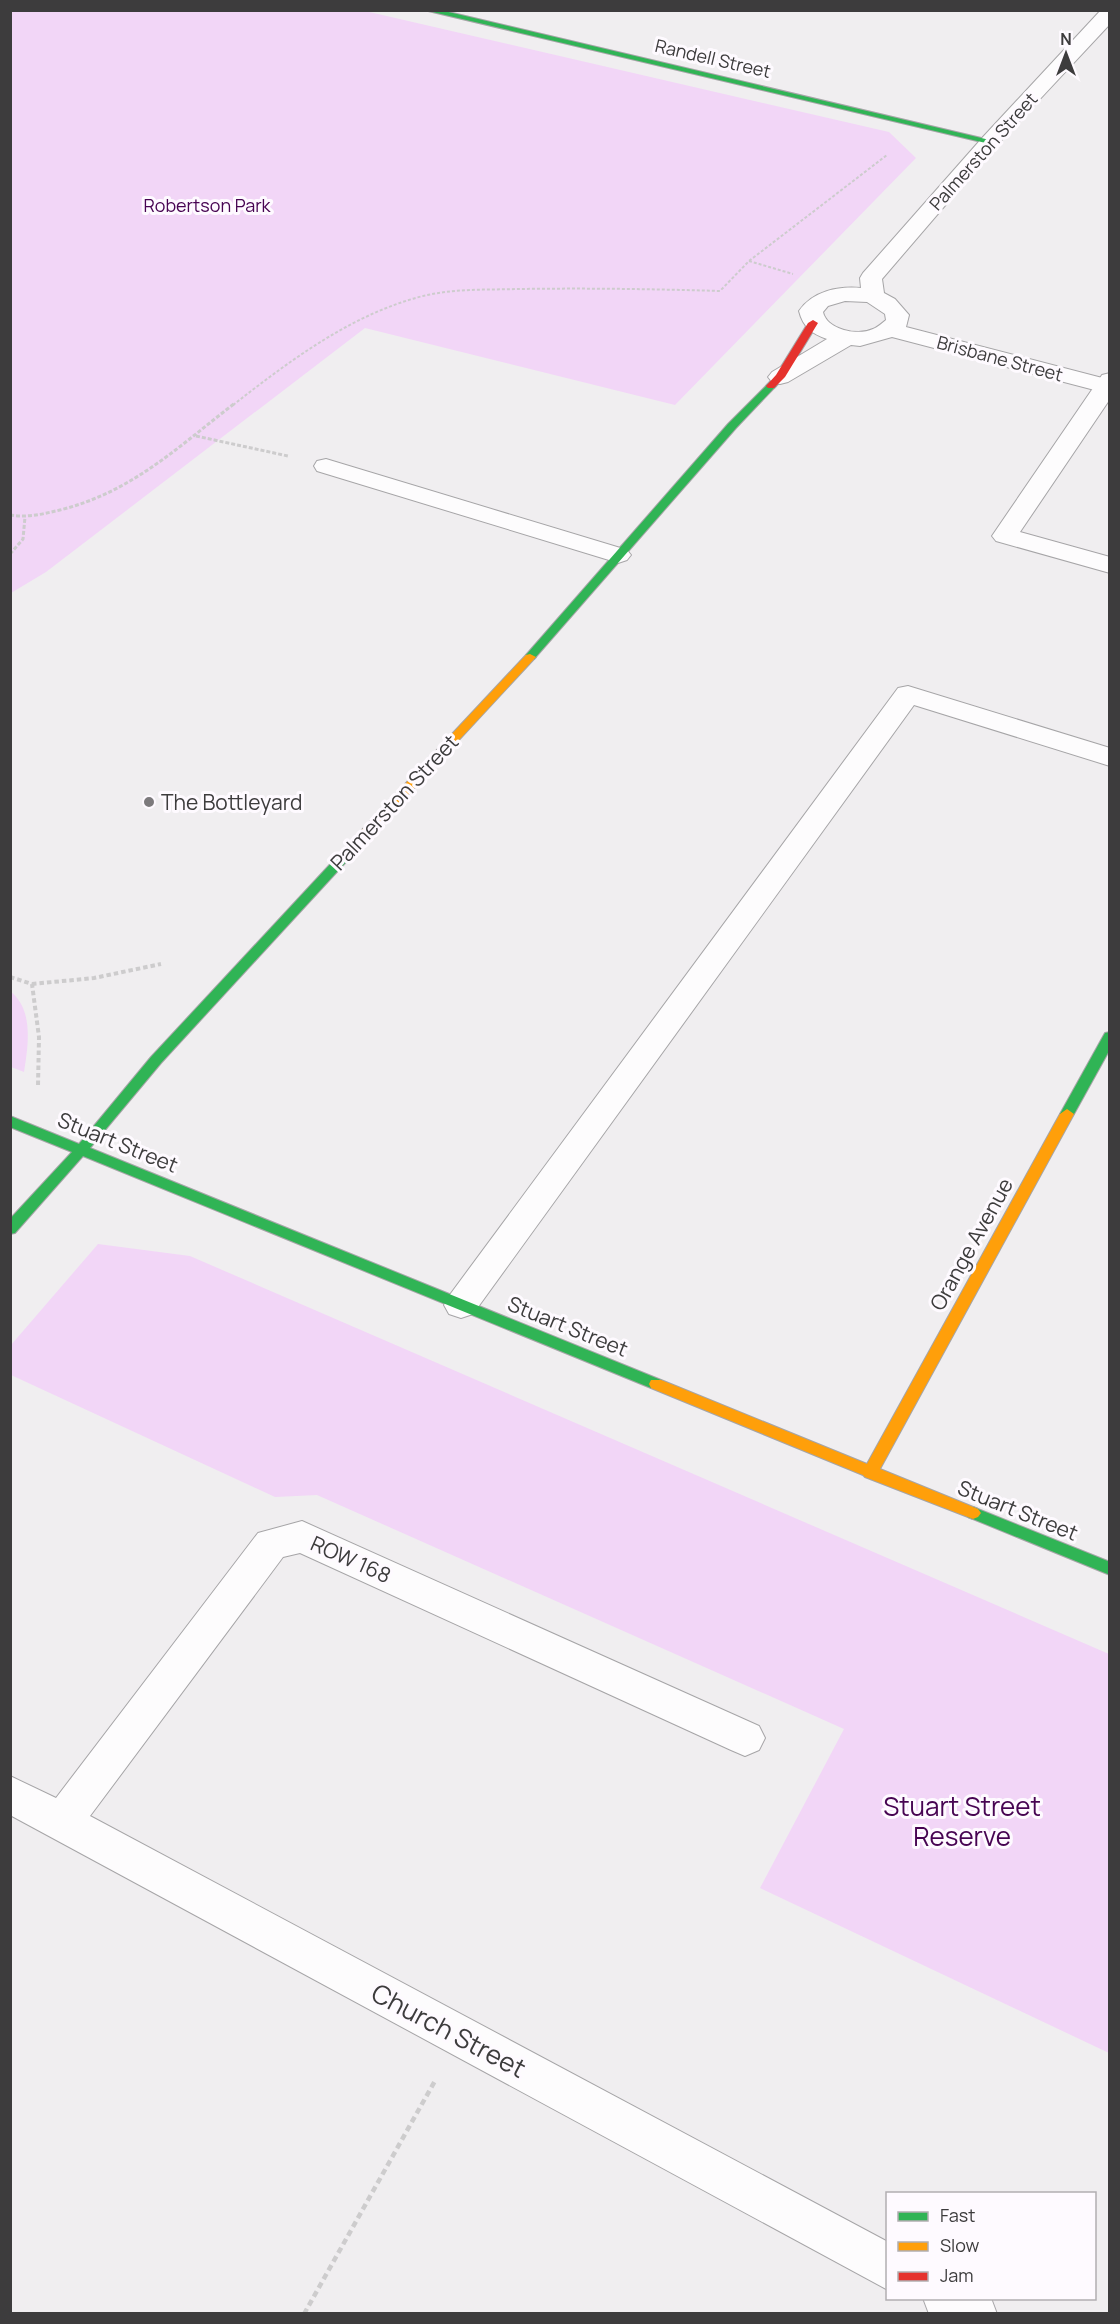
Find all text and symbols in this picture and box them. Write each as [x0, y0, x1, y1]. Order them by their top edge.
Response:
north arrow [1036, 24, 1096, 84]
text: N [1060, 28, 1072, 50]
street label: Randell Street [653, 33, 773, 83]
street label: Palmerston Street [924, 87, 1042, 215]
park label: Robertson Park [143, 193, 272, 217]
street label: Brisbane Street [934, 330, 1066, 386]
street label: Palmerston Street [324, 728, 464, 876]
place label: The Bottleyard [161, 788, 302, 816]
marker: The Bottleyard [142, 795, 156, 809]
street label: Stuart Street [54, 1105, 182, 1179]
street label: Orange Avenue [923, 1173, 1019, 1315]
street label: Stuart Street [504, 1289, 632, 1363]
street label: Stuart Street [954, 1473, 1082, 1547]
street label: ROW 168 [306, 1529, 396, 1589]
park label: Stuart Street Reserve [883, 1788, 1041, 1854]
street label: Church Street [365, 1974, 533, 2086]
legend [886, 2192, 1096, 2300]
text: Fast [940, 2203, 975, 2227]
text: Slow [940, 2233, 980, 2257]
text: Jam [940, 2263, 974, 2287]

